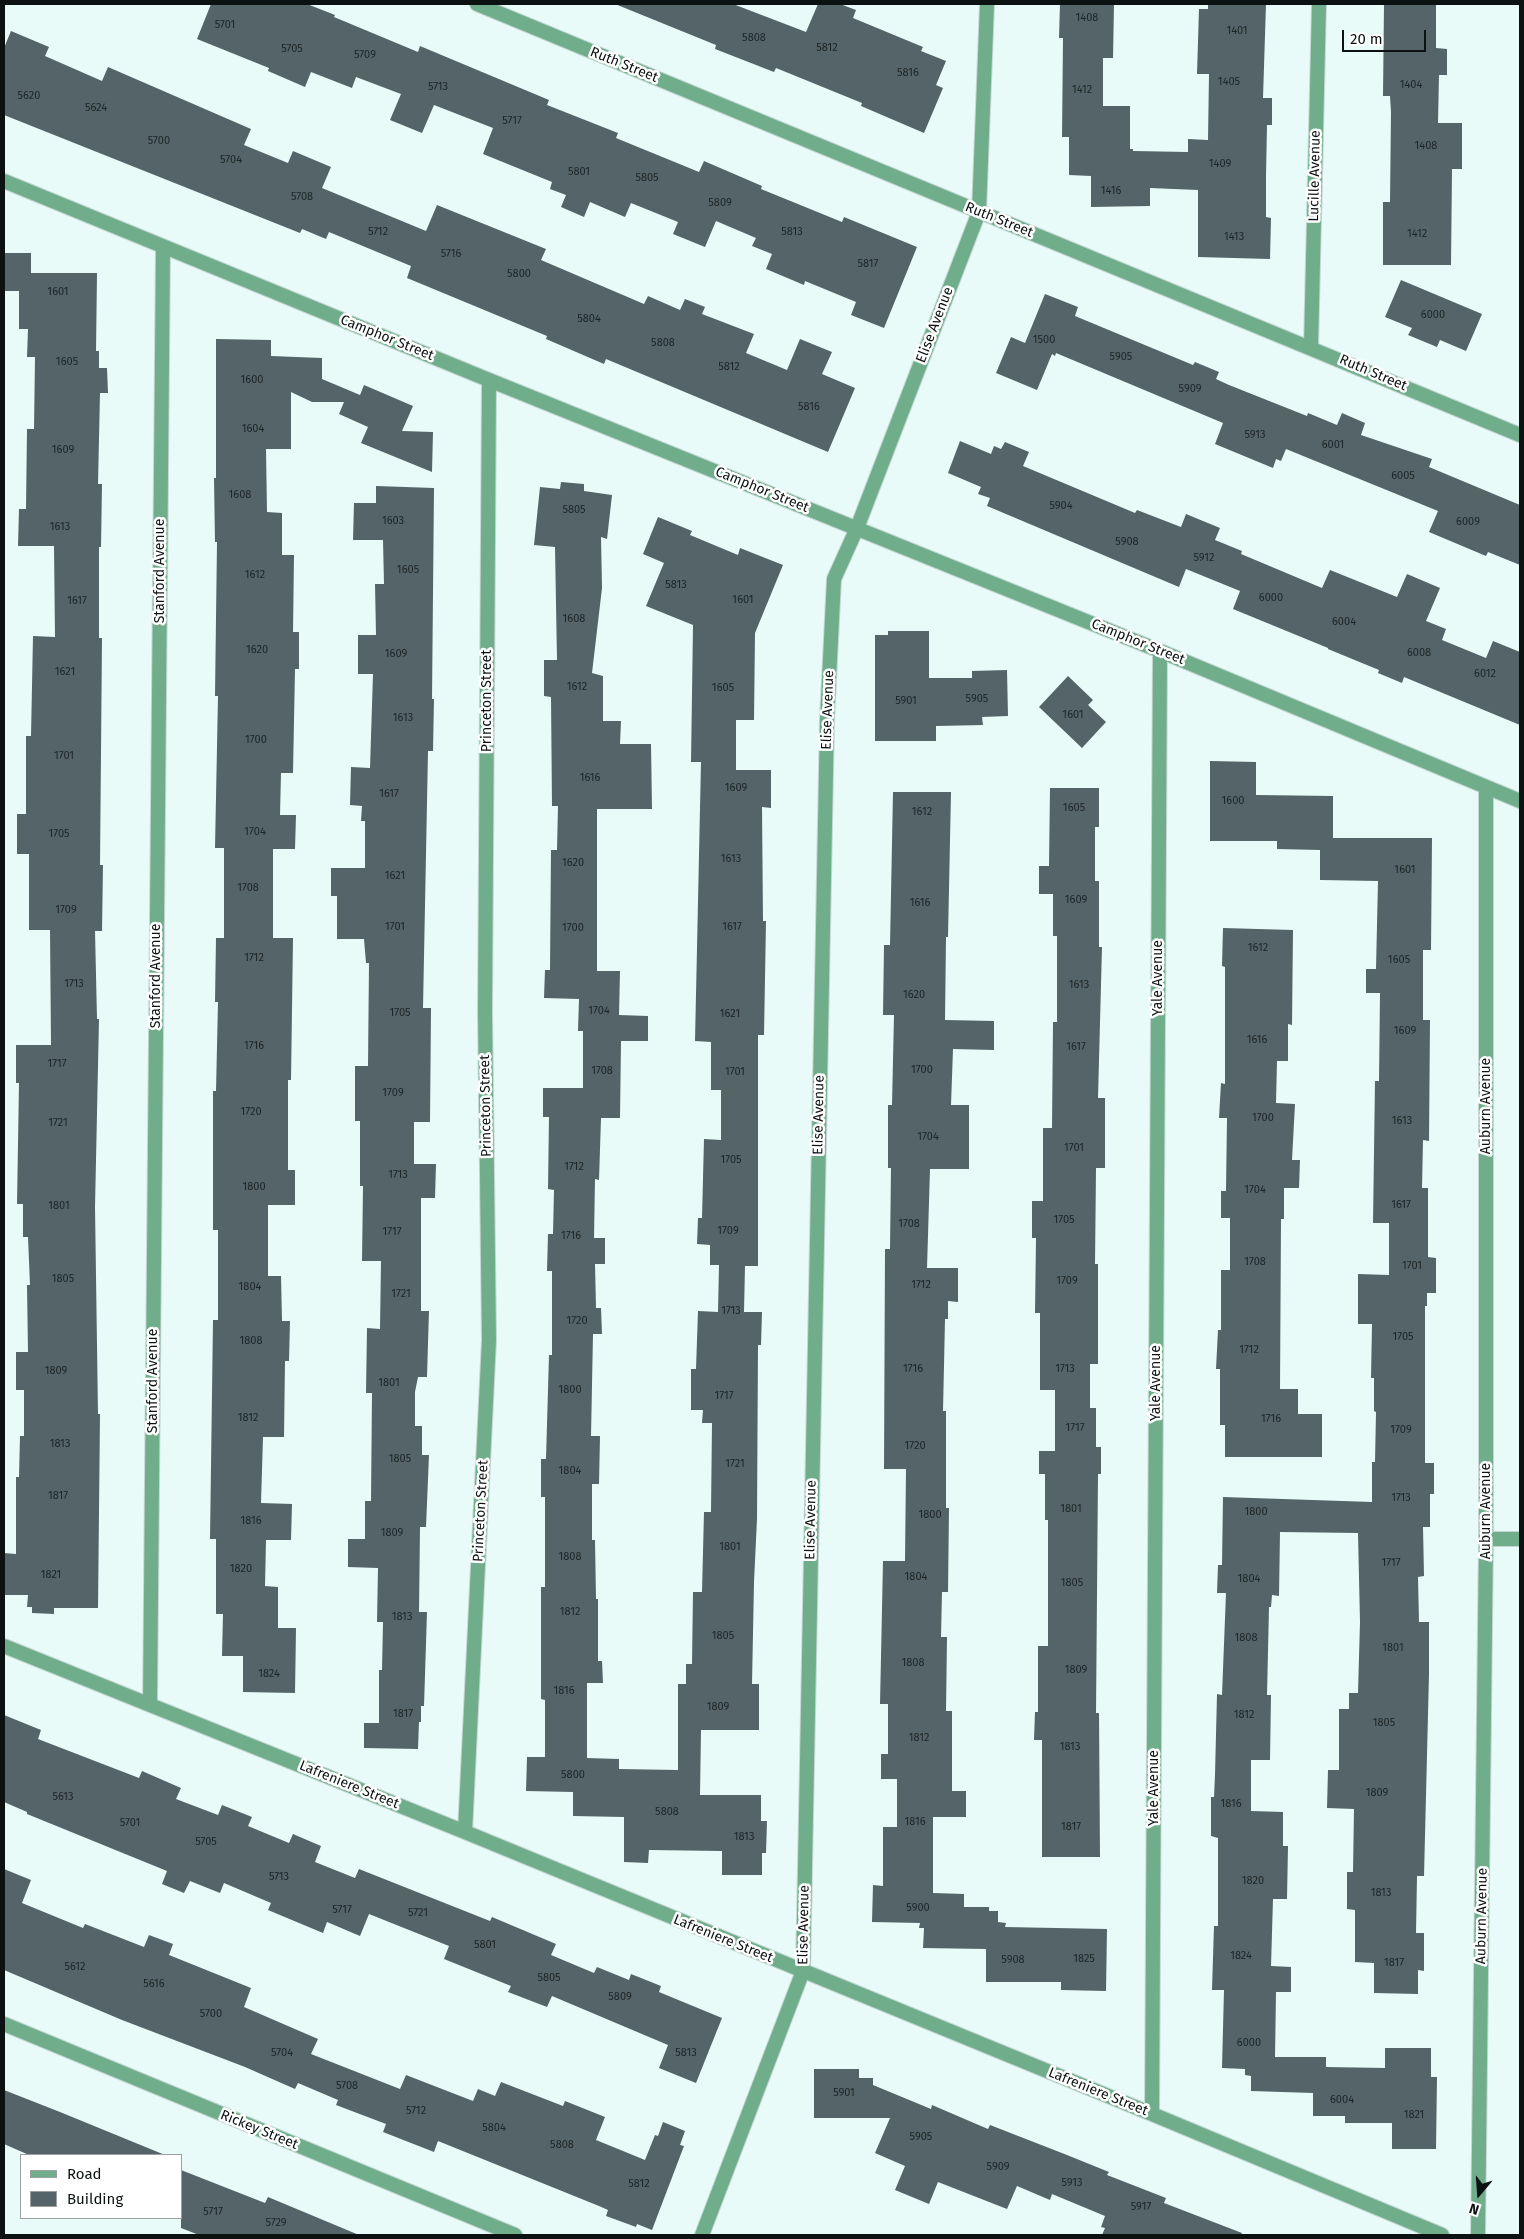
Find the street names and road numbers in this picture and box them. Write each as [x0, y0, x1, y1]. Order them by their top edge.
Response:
street label: Ruth Street [588, 44, 660, 86]
street label: Lucille Avenue [1306, 130, 1324, 222]
street label: Ruth Street [963, 199, 1035, 241]
street label: Elise Avenue [913, 285, 957, 365]
street label: Camphor Street [338, 312, 436, 364]
street label: Ruth Street [1337, 351, 1409, 395]
street label: Camphor Street [713, 464, 811, 516]
street label: Stanford Avenue [152, 519, 168, 623]
street label: Camphor Street [1089, 616, 1187, 668]
street label: Princeton Street [479, 650, 495, 752]
street label: Elise Avenue [818, 670, 838, 750]
street label: Stanford Avenue [148, 924, 164, 1028]
street label: Yale Avenue [1150, 940, 1166, 1016]
street label: Princeton Street [477, 1055, 495, 1157]
street label: Auburn Avenue [1478, 1058, 1494, 1154]
street label: Elise Avenue [810, 1075, 828, 1155]
street label: Stanford Avenue [145, 1329, 161, 1433]
street label: Yale Avenue [1148, 1345, 1164, 1421]
street label: Princeton Street [470, 1459, 492, 1563]
street label: Auburn Avenue [1478, 1463, 1494, 1559]
street label: Elise Avenue [802, 1480, 820, 1560]
street label: Yale Avenue [1146, 1750, 1162, 1826]
street label: Lafreniere Street [297, 1757, 401, 1813]
street label: Auburn Avenue [1473, 1868, 1491, 1964]
street label: Elise Avenue [795, 1885, 813, 1965]
street label: Lafreniere Street [671, 1911, 775, 1967]
street label: Lafreniere Street [1046, 2064, 1150, 2120]
street label: Rickey Street [218, 2107, 300, 2153]

